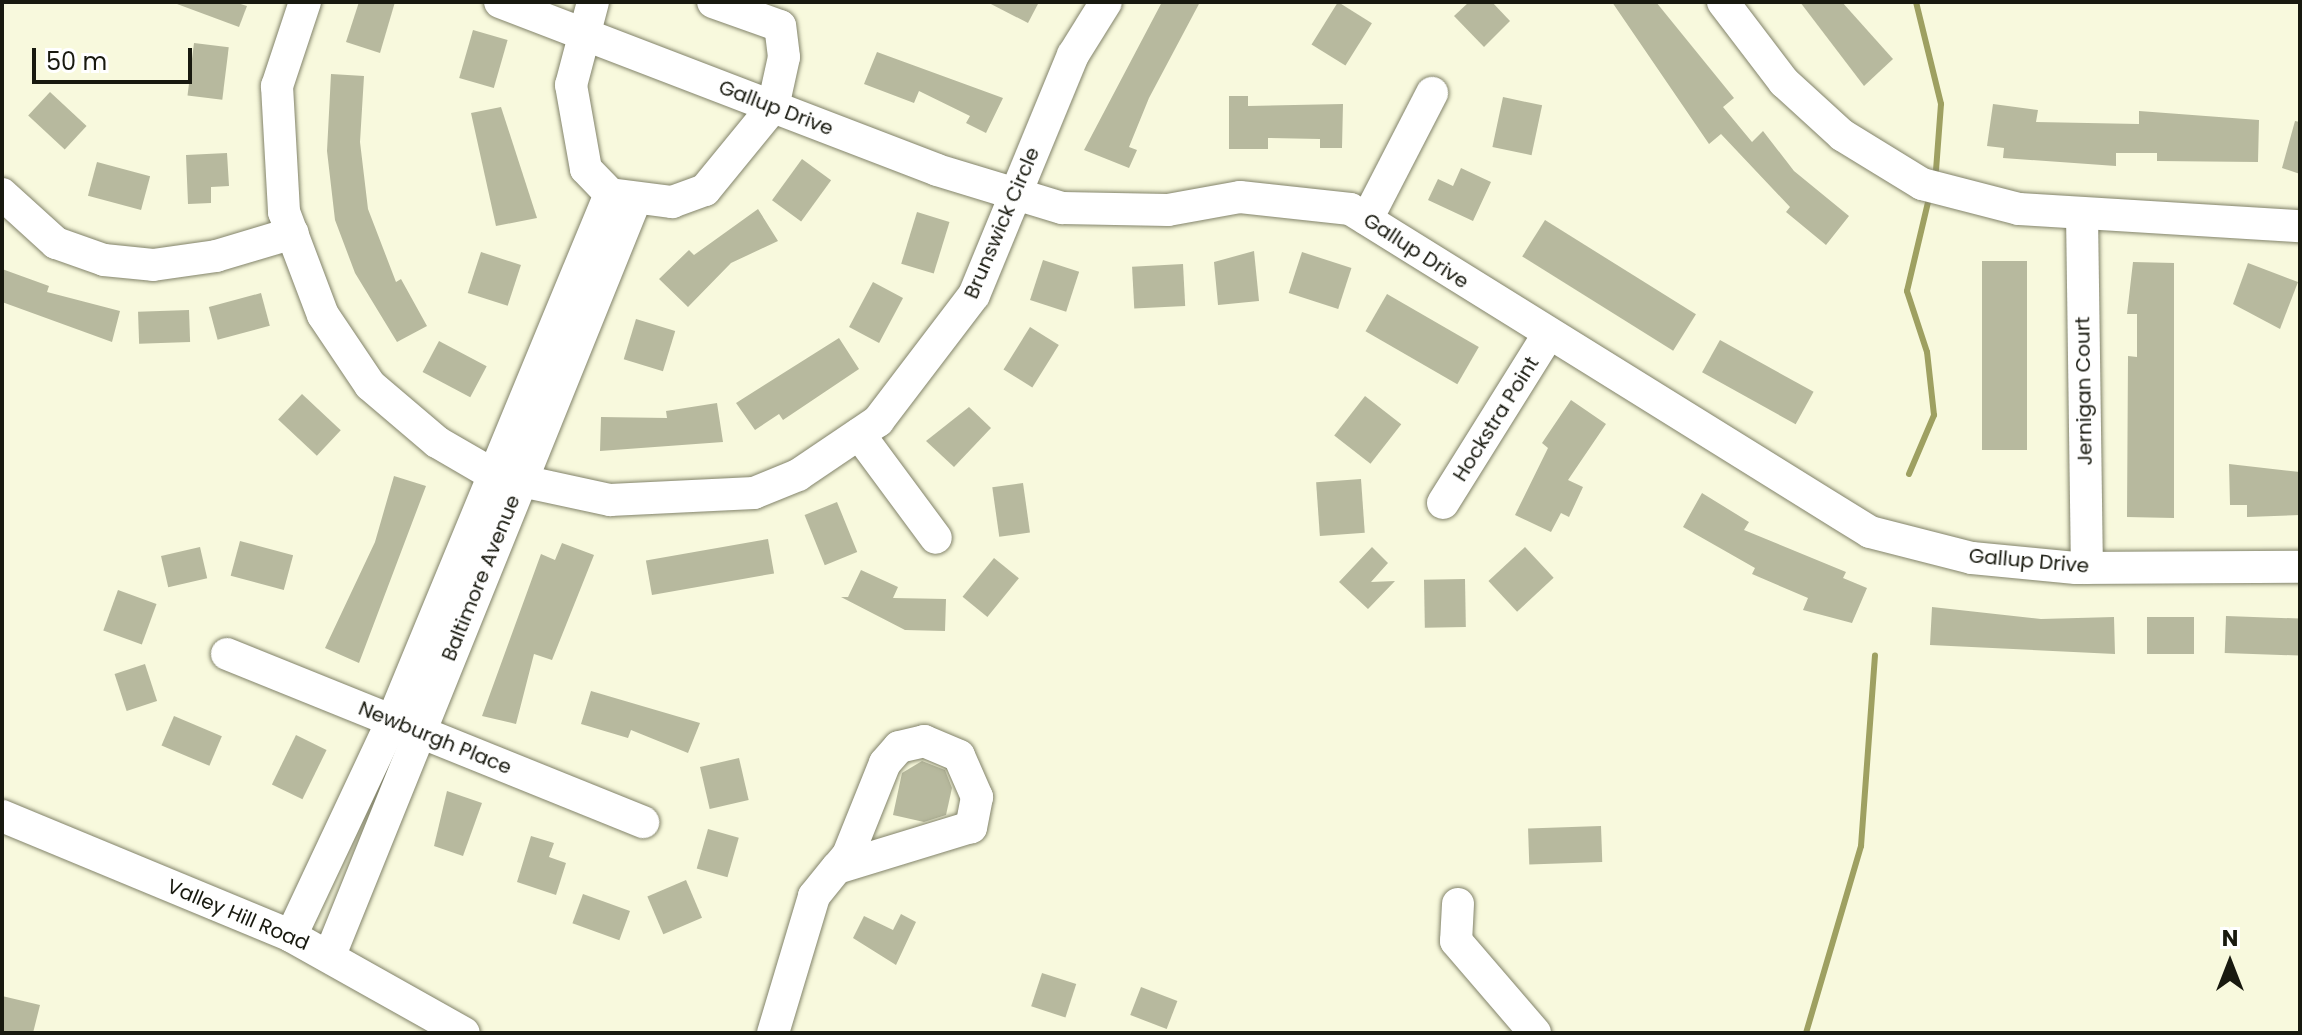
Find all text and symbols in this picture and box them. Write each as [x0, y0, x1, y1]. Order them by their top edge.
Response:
scale bar [36, 32, 196, 82]
text: 50 m [46, 45, 107, 78]
street label: Gallup Drive [715, 75, 837, 141]
street label: Brunswick Circle [959, 144, 1045, 302]
street label: Gallup Drive [1359, 208, 1473, 294]
street label: Jernigan Court [2071, 316, 2097, 466]
street label: Hockstra Point [1448, 352, 1544, 486]
street label: Baltimore Avenue [437, 492, 525, 664]
street label: Gallup Drive [1968, 544, 2090, 578]
street label: Newburgh Place [355, 696, 515, 780]
street label: Valley Hill Road [163, 874, 313, 956]
north arrow [2190, 923, 2270, 1003]
text: N [2222, 923, 2238, 954]

